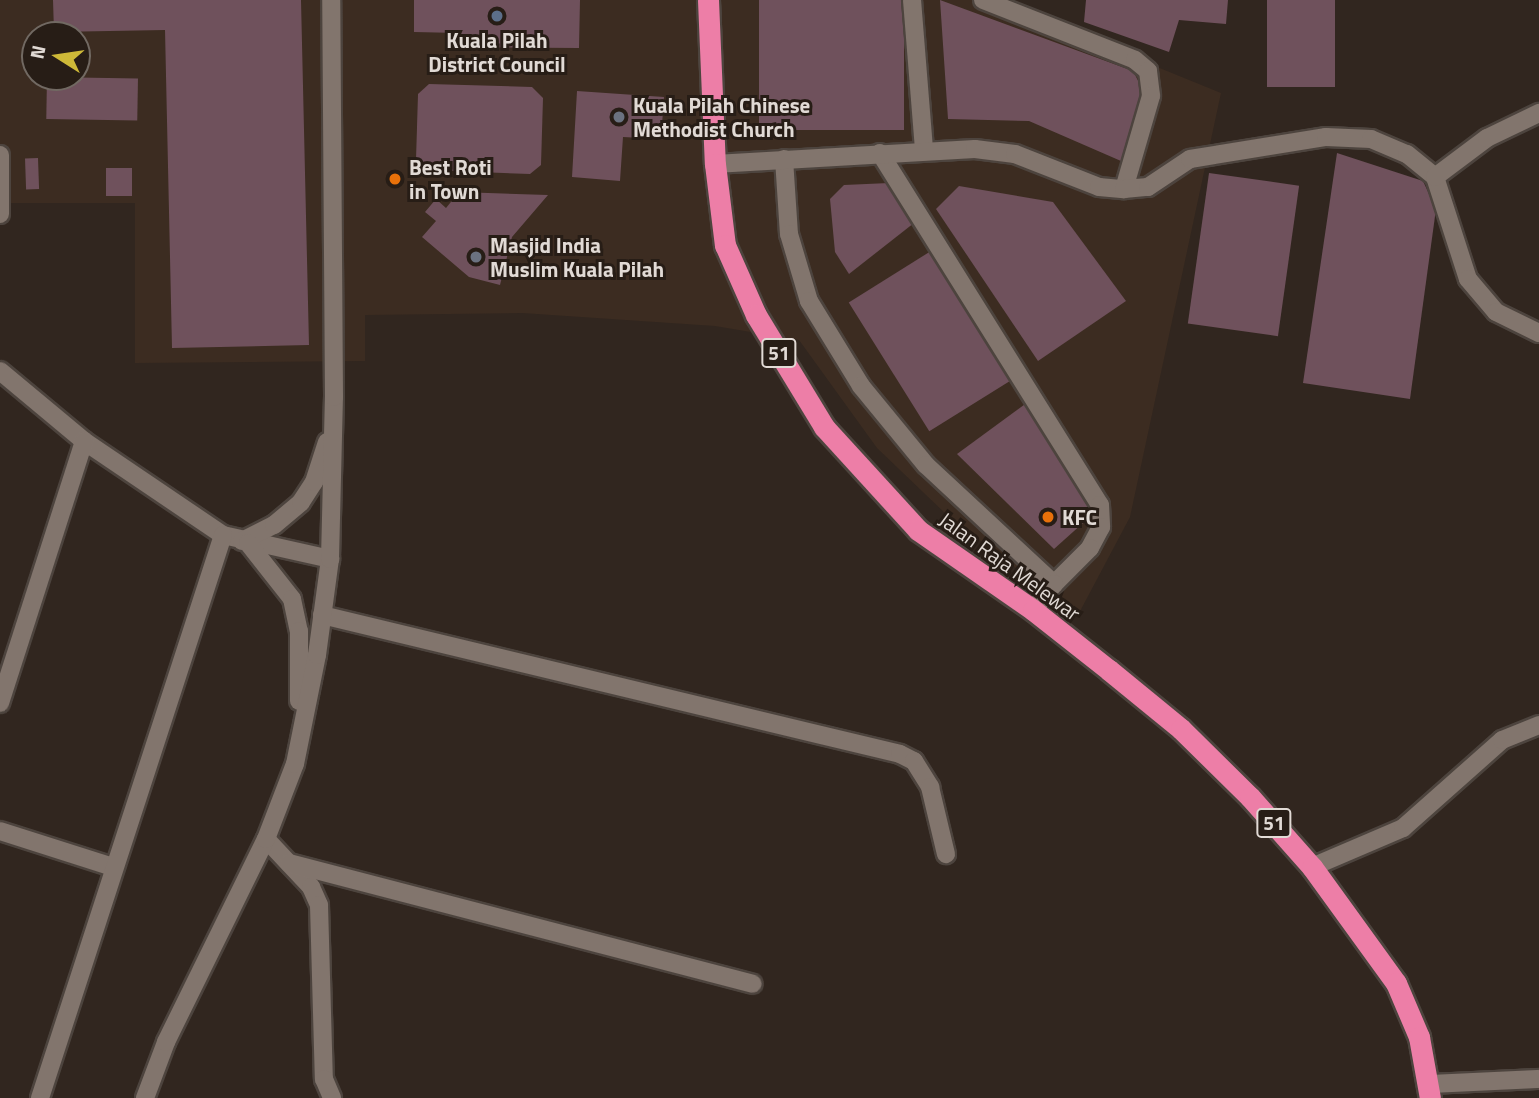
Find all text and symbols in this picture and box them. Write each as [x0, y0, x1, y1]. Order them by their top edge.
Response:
marker: Kuala Pilah District Council [489, 8, 505, 24]
north arrow [21, 21, 91, 91]
place label: Kuala Pilah District Council [428, 27, 566, 77]
text: N [21, 42, 52, 61]
place label: Kuala Pilah Chinese Methodist Church [633, 92, 810, 142]
marker: Kuala Pilah Chinese Methodist Church [611, 109, 627, 125]
place label: Best Roti in Town [409, 154, 492, 204]
marker: Best Roti in Town [387, 171, 403, 187]
place label: Masjid India Muslim Kuala Pilah [490, 232, 664, 282]
marker: Masjid India Muslim Kuala Pilah [468, 249, 484, 265]
road number: 51 [760, 338, 798, 368]
place label: KFC [1062, 504, 1097, 530]
street label: Jalan Raja Melewar [935, 506, 1085, 626]
marker: KFC [1040, 509, 1056, 525]
road number: 51 [1255, 808, 1293, 838]

